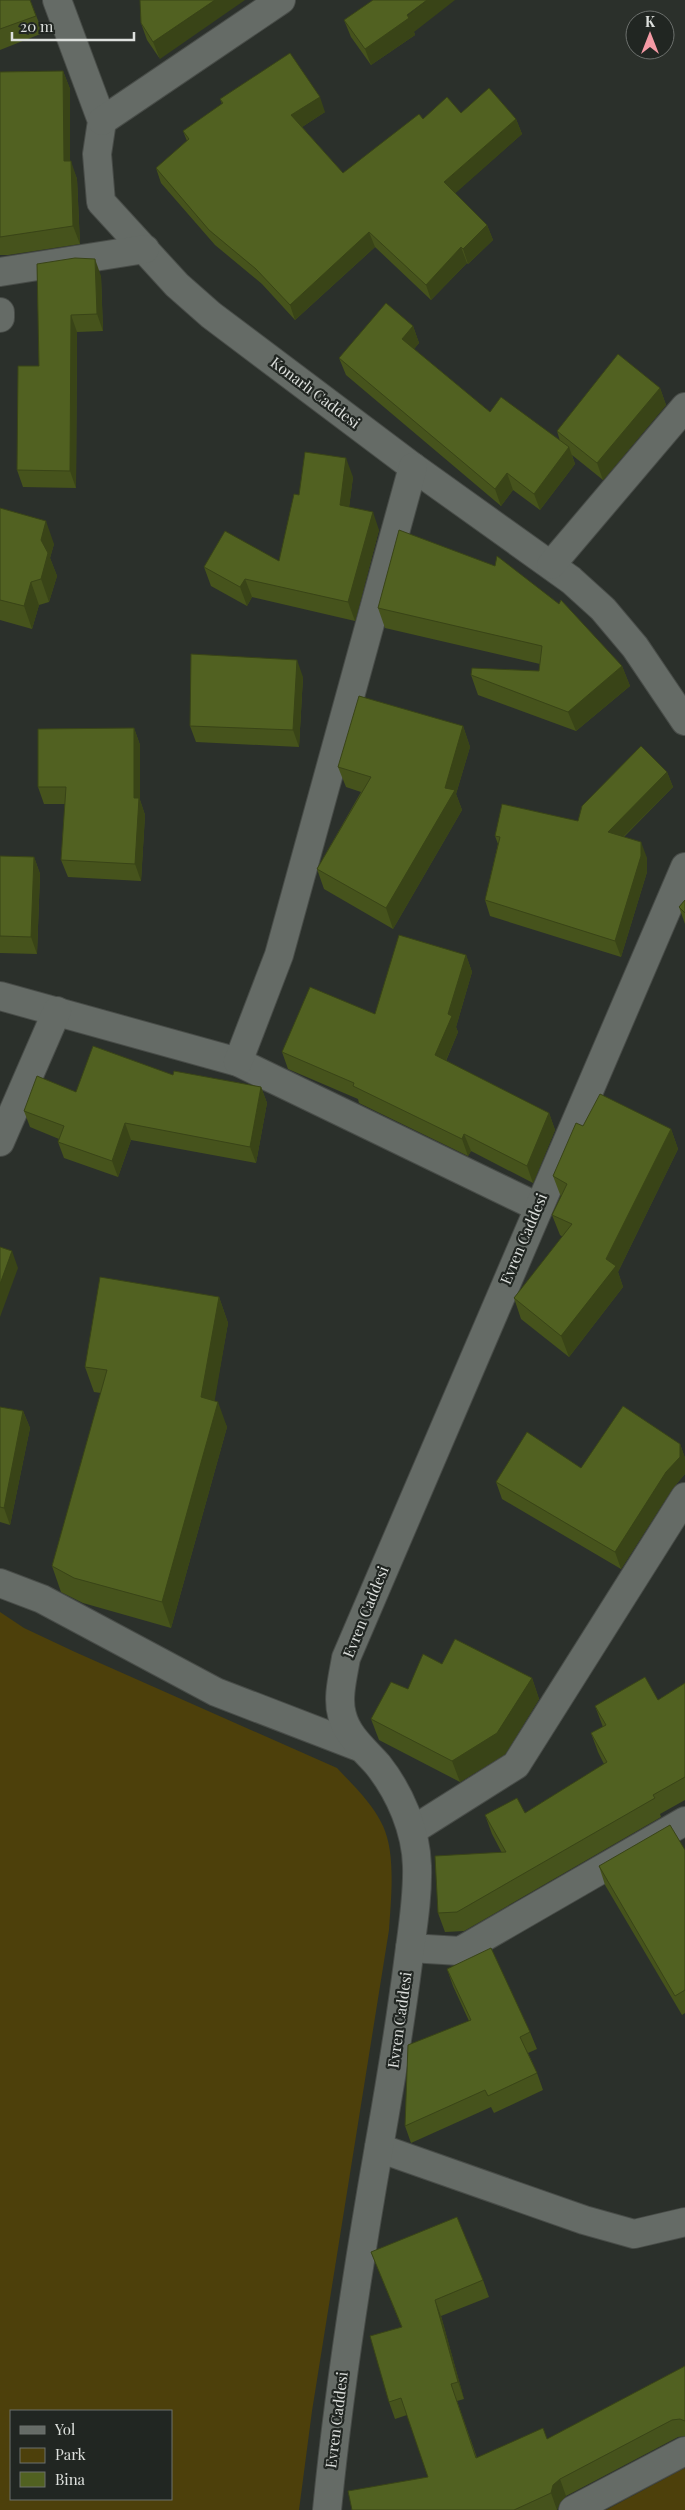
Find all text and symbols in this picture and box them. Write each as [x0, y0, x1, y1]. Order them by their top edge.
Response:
scale bar [12, 10, 135, 42]
north arrow [625, 10, 675, 60]
text: K [645, 12, 656, 31]
text: 20 m [20, 16, 54, 36]
street label: Konarlı Caddesi [267, 352, 365, 433]
street label: Evren Caddesi [495, 1189, 551, 1287]
street label: Evren Caddesi [338, 1562, 393, 1660]
street label: Evren Caddesi [382, 1970, 416, 2069]
street label: Evren Caddesi [320, 2370, 352, 2469]
legend [10, 2410, 172, 2500]
text: Yol [54, 2419, 75, 2439]
text: Park [55, 2444, 87, 2464]
text: Bina [55, 2469, 86, 2489]

